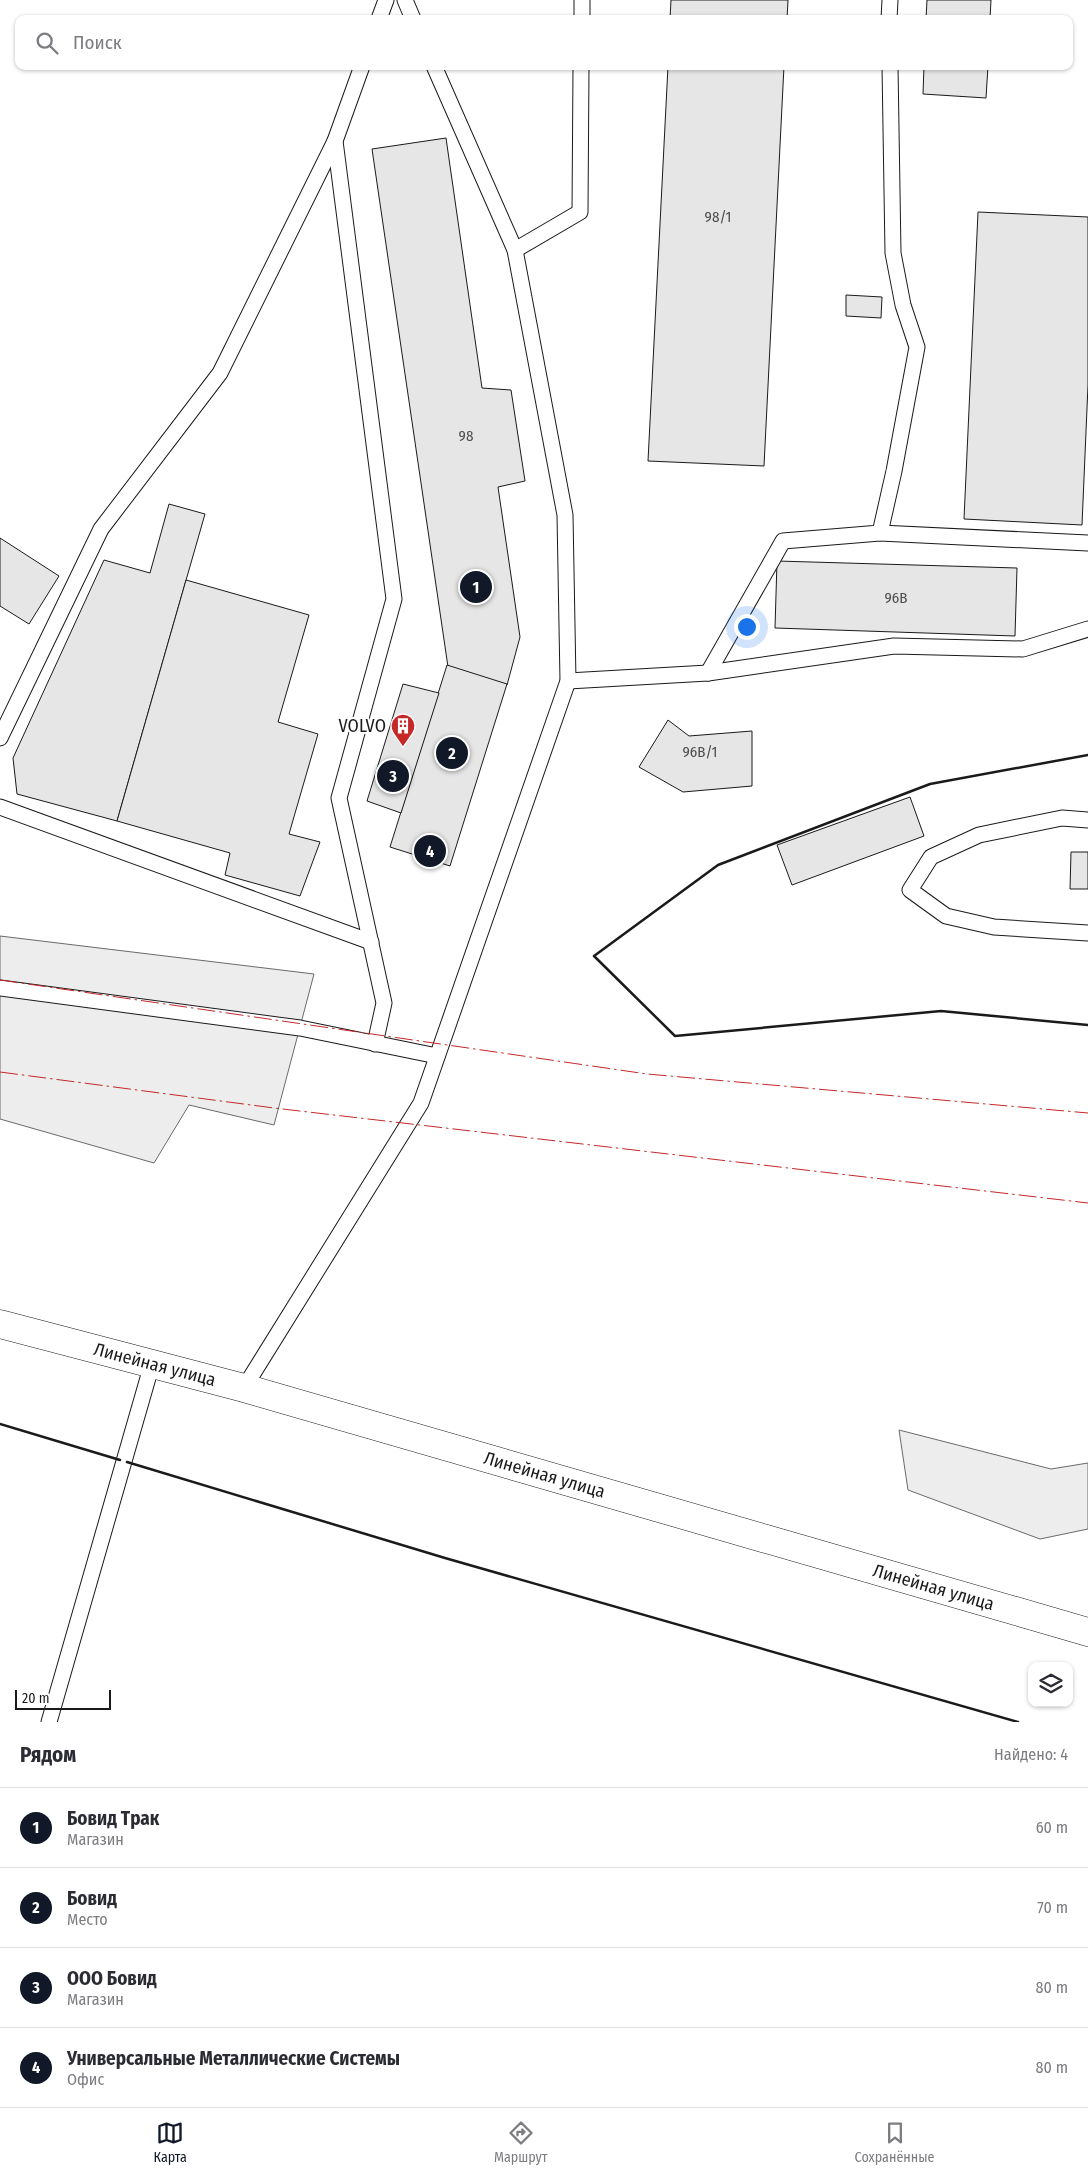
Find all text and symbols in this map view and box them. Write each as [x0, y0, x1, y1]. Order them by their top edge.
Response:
search box [15, 15, 1073, 70]
icon: search [33, 29, 61, 57]
text: Поиск [73, 31, 122, 54]
house number: 98/1 [705, 208, 731, 226]
house number: 98 [459, 427, 473, 445]
pin: 1 [460, 568, 492, 606]
house number: 96В [885, 589, 907, 607]
your location [734, 614, 760, 640]
building icon: VOLVO [390, 713, 416, 747]
place label: VOLVO [339, 715, 386, 737]
pin: 2 [436, 734, 468, 772]
house number: 96В/1 [683, 743, 717, 761]
pin: 3 [377, 757, 409, 795]
pin: 4 [414, 832, 446, 870]
street label: Линейная улица [91, 1338, 218, 1391]
street label: Линейная улица [481, 1447, 608, 1503]
street label: Линейная улица [870, 1559, 997, 1615]
map controls [1028, 1662, 1073, 1707]
button: layers [1028, 1662, 1073, 1707]
scale bar [15, 1687, 111, 1710]
text: 20 m [22, 1690, 50, 1707]
text: Рядом [20, 1742, 76, 1768]
text: Найдено: 4 [994, 1745, 1068, 1764]
text: Бовид Трак [67, 1807, 159, 1830]
text: 1 [33, 1818, 39, 1837]
text: 60 m [1036, 1818, 1068, 1837]
text: Магазин [67, 1830, 124, 1849]
text: Бовид [67, 1887, 117, 1910]
text: 2 [32, 1898, 40, 1917]
text: 70 m [1037, 1898, 1068, 1917]
text: Место [67, 1910, 108, 1929]
text: ООО Бовид [67, 1967, 157, 1990]
text: 3 [32, 1978, 40, 1997]
text: 80 m [1036, 1978, 1068, 1997]
text: Магазин [67, 1990, 124, 2009]
text: Универсальные Металлические Системы [67, 2047, 400, 2070]
text: 4 [32, 2058, 40, 2077]
text: 80 m [1036, 2058, 1068, 2077]
text: Офис [67, 2070, 104, 2089]
tab: Карта [154, 2119, 187, 2166]
tab: Маршрут [494, 2119, 548, 2166]
tab: Сохранённые [855, 2119, 934, 2166]

